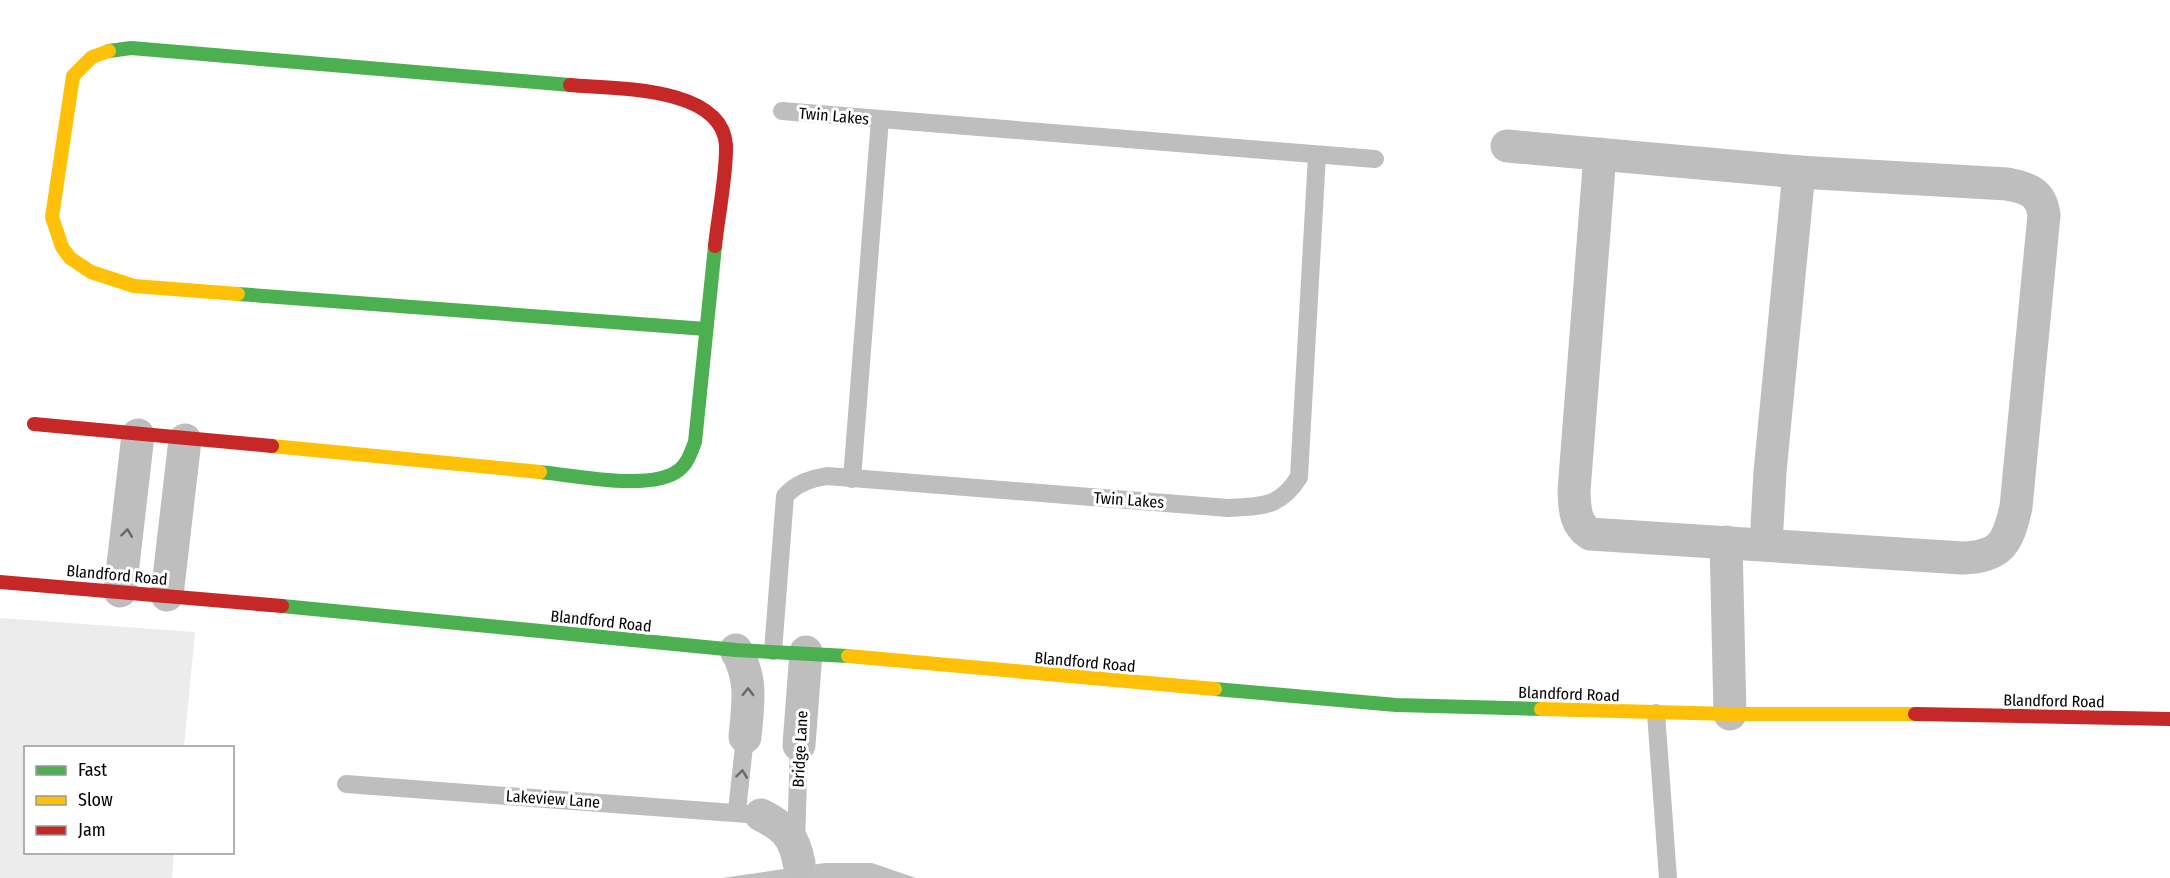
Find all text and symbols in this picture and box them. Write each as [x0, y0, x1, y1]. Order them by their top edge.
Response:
street label: Twin Lakes [798, 103, 870, 129]
street label: Twin Lakes [1093, 488, 1165, 512]
one-way arrow [120, 529, 132, 538]
street label: Blandford Road [66, 561, 168, 589]
street label: Blandford Road [550, 606, 652, 636]
street label: Blandford Road [1034, 648, 1136, 676]
street label: Blandford Road [1518, 683, 1620, 705]
one-way arrow [742, 688, 754, 697]
street label: Blandford Road [2003, 691, 2105, 711]
street label: Bridge Lane [788, 710, 812, 788]
legend [24, 746, 234, 854]
text: Fast [78, 759, 107, 781]
one-way arrow [735, 769, 747, 779]
street label: Lakeview Lane [505, 786, 601, 812]
text: Slow [78, 789, 113, 811]
text: Jam [78, 819, 106, 841]

